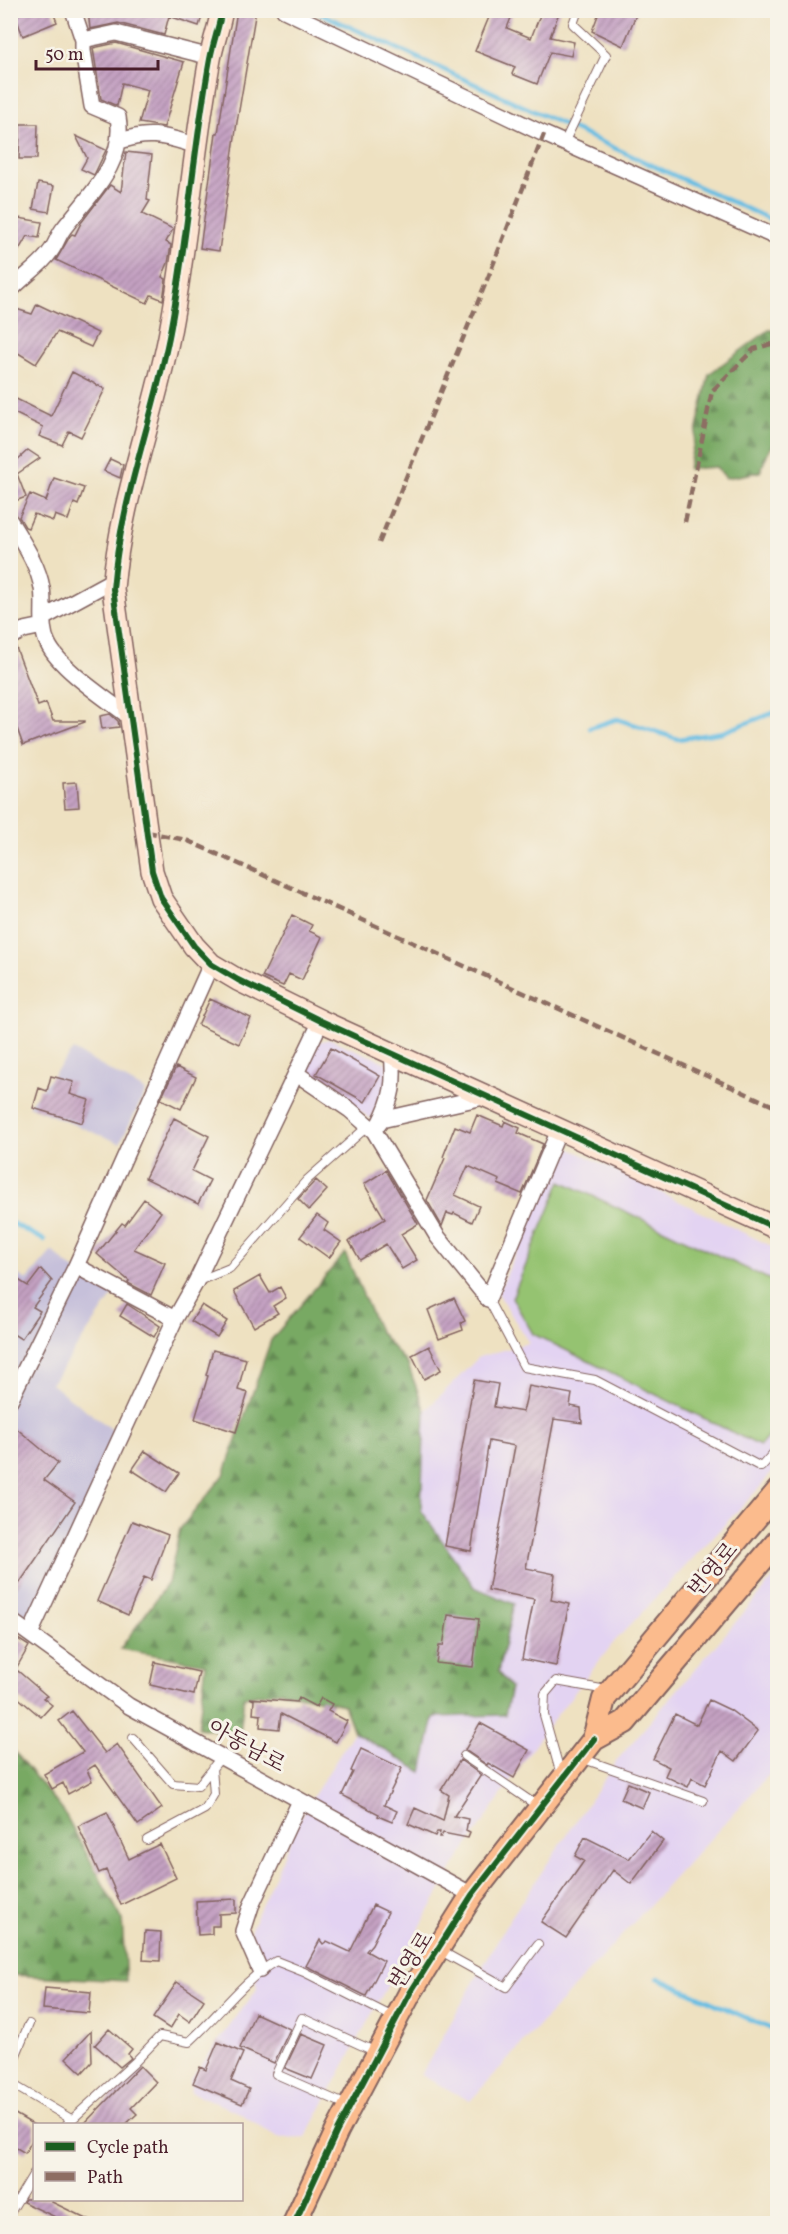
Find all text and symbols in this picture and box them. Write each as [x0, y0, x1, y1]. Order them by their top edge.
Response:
scale bar [36, 33, 158, 71]
text: 50 m [45, 43, 84, 68]
street label: 번영로 [682, 1536, 746, 1605]
street label: 아동남로 [201, 1713, 290, 1781]
street label: 번영로 [382, 1926, 442, 1997]
legend [33, 2123, 243, 2201]
text: Cycle path [87, 2136, 169, 2161]
text: Path [87, 2166, 123, 2191]

